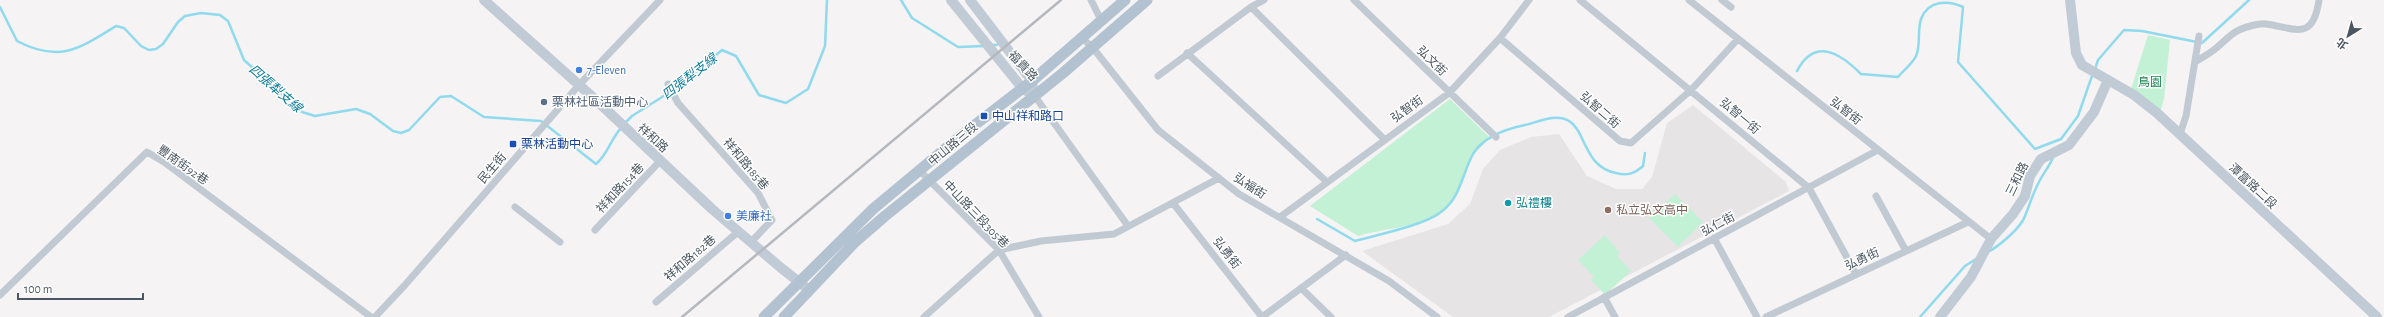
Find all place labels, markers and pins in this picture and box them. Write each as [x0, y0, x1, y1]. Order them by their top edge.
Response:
place label: 7-Eleven [587, 64, 626, 76]
marker: 7-Eleven [574, 65, 584, 75]
place label: 栗林社區活動中心 [552, 95, 648, 108]
marker: 栗林社區活動中心 [539, 97, 549, 107]
place label: 中山祥和路口 [992, 109, 1064, 122]
marker: 中山祥和路口 [979, 111, 989, 121]
place label: 栗林活動中心 [521, 137, 593, 150]
marker: 栗林活動中心 [508, 139, 518, 149]
place label: 弘禮樓 [1516, 196, 1552, 209]
marker: 弘禮樓 [1503, 198, 1513, 208]
place label: 私立弘文高中 [1616, 203, 1688, 216]
marker: 私立弘文高中 [1603, 205, 1613, 215]
place label: 美廉社 [736, 209, 772, 222]
marker: 美廉社 [723, 211, 733, 221]

